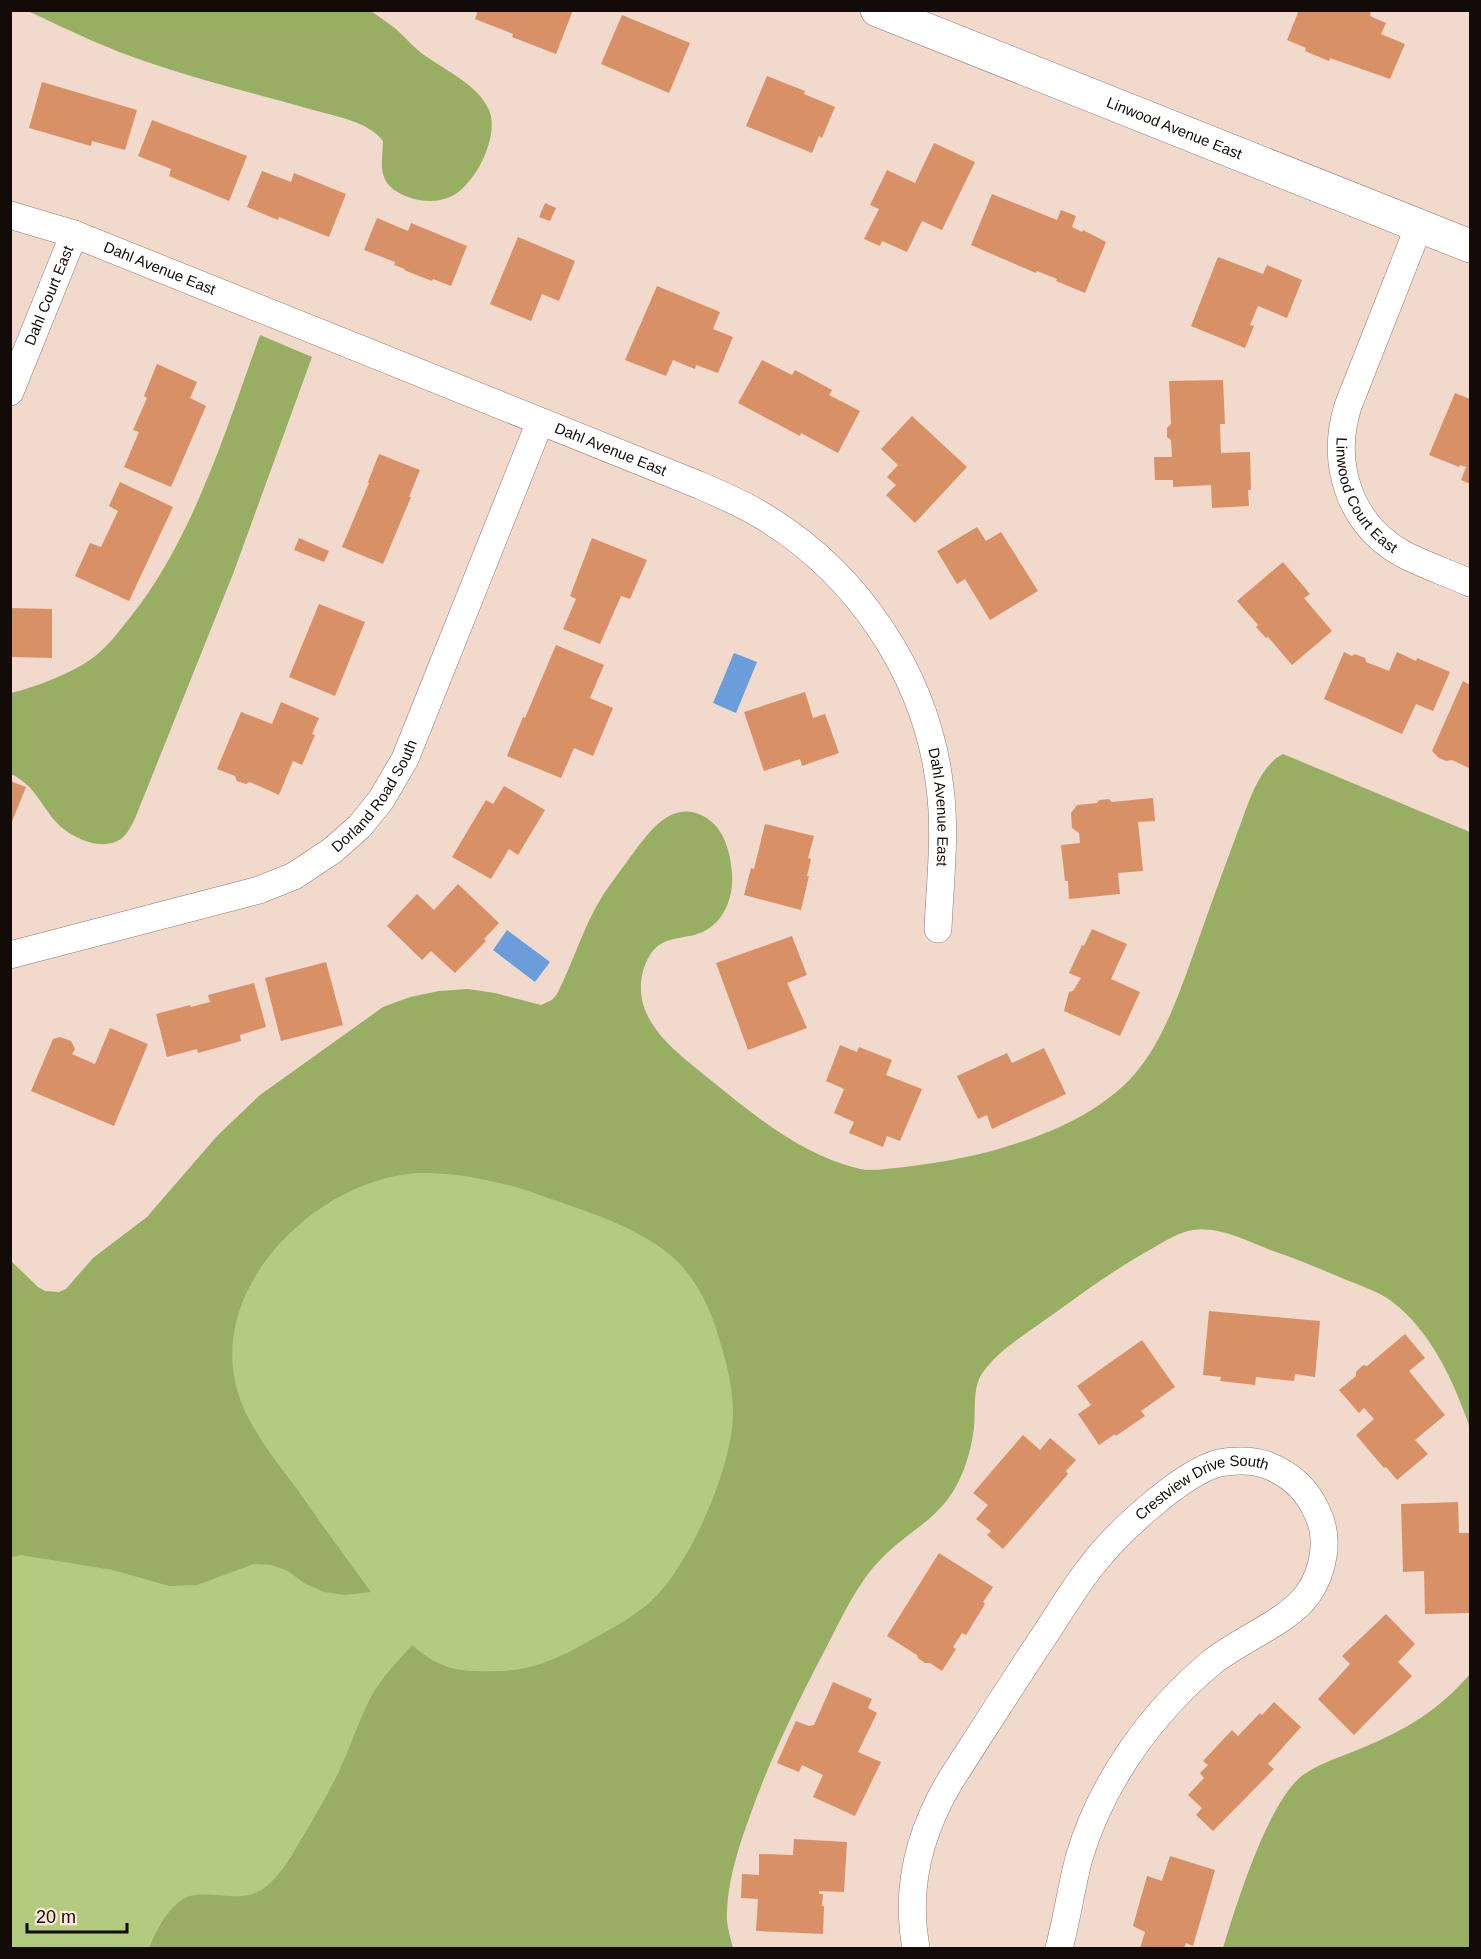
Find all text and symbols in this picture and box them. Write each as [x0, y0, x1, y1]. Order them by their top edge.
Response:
street label: Linwood Avenue East [1104, 93, 1245, 163]
street label: Dahl Avenue East [101, 238, 219, 298]
street label: Dahl Court East [21, 242, 77, 348]
street label: Dahl Avenue East [552, 419, 670, 479]
street label: Linwood Court East [1333, 437, 1401, 557]
street label: Dorland Road South [328, 737, 420, 855]
street label: Dahl Avenue East [925, 746, 952, 868]
street label: Crestview Drive South [1131, 1452, 1271, 1523]
scale bar [27, 1896, 128, 1934]
text: 20 m [36, 1907, 76, 1927]

